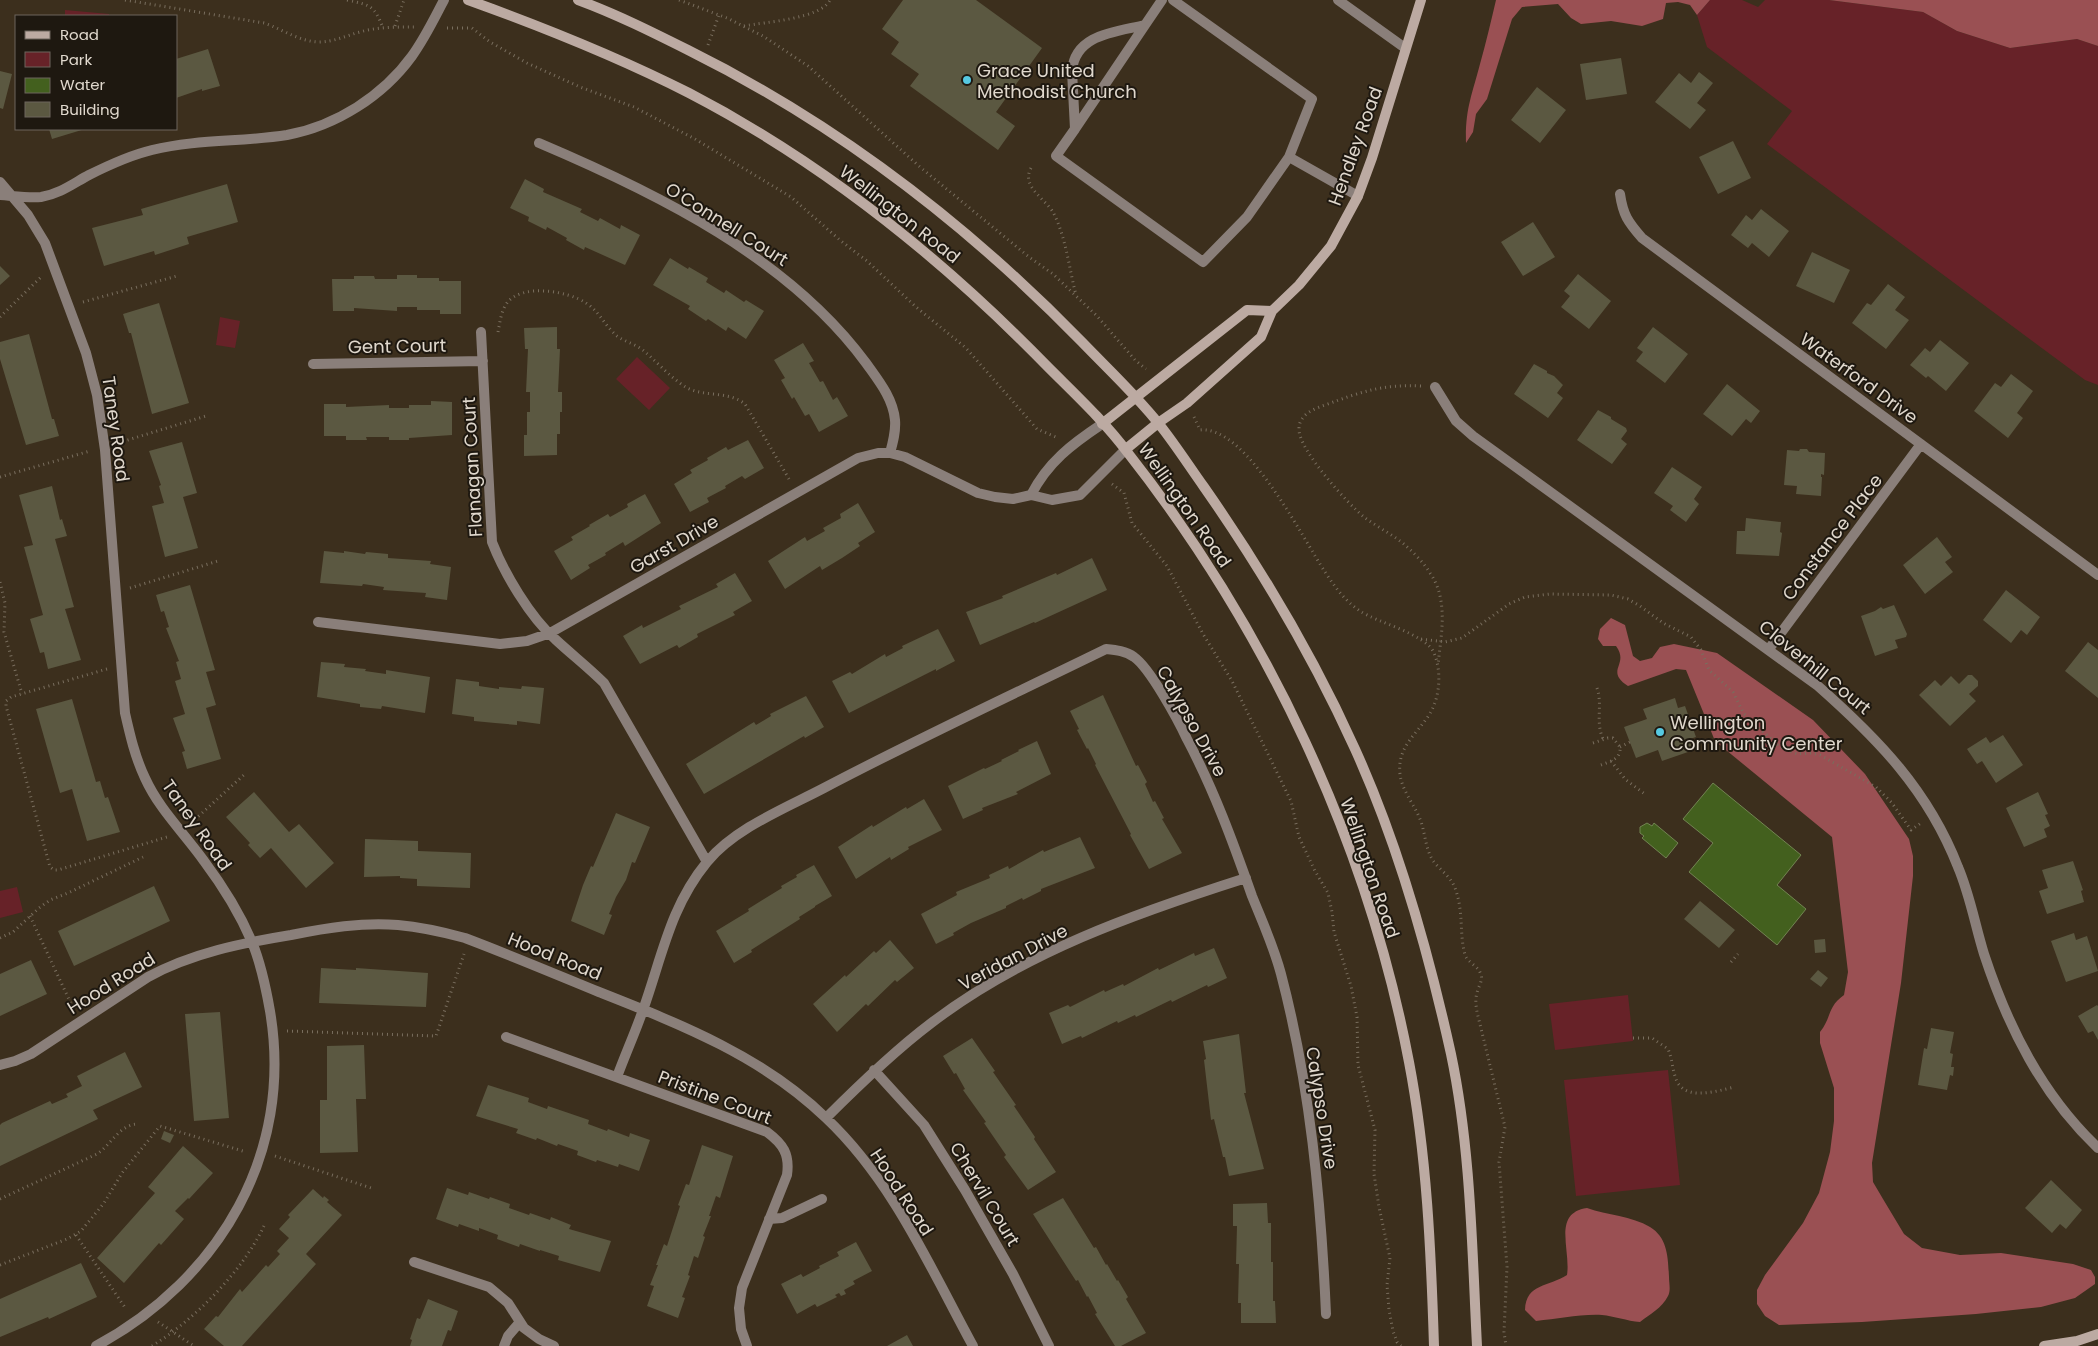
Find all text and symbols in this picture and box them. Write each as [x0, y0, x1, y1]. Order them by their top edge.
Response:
legend [15, 15, 178, 130]
text: Road [60, 24, 99, 45]
text: Park [60, 49, 92, 70]
place label: Grace United Methodist Church [977, 58, 1137, 104]
text: Water [60, 74, 106, 95]
marker: Grace United Methodist Church [961, 74, 973, 86]
street label: Hendley Road [1322, 83, 1388, 209]
text: Building [60, 99, 120, 120]
street label: Wellington Road [834, 159, 966, 269]
street label: O'Connell Court [661, 176, 793, 272]
street label: Waterford Drive [1795, 327, 1923, 429]
street label: Gent Court [348, 333, 446, 359]
street label: Taney Road [96, 375, 136, 483]
street label: Flanagan Court [456, 396, 488, 538]
street label: Wellington Road [1133, 438, 1237, 572]
street label: Constance Place [1776, 469, 1888, 605]
street label: Garst Drive [625, 508, 723, 580]
street label: Cloverhill Court [1754, 614, 1876, 720]
street label: Calypso Drive [1151, 661, 1233, 781]
place label: Wellington Community Center [1670, 710, 1843, 756]
marker: Wellington Community Center [1654, 726, 1666, 738]
street label: Taney Road [156, 774, 238, 876]
street label: Wellington Road [1334, 794, 1406, 942]
street label: Veridan Drive [954, 918, 1072, 996]
street label: Hood Road [504, 926, 606, 986]
street label: Hood Road [62, 946, 160, 1020]
street label: Calypso Drive [1300, 1045, 1344, 1171]
street label: Pristine Court [655, 1064, 775, 1130]
street label: Chervil Court [944, 1137, 1026, 1251]
street label: Hood Road [864, 1144, 940, 1240]

